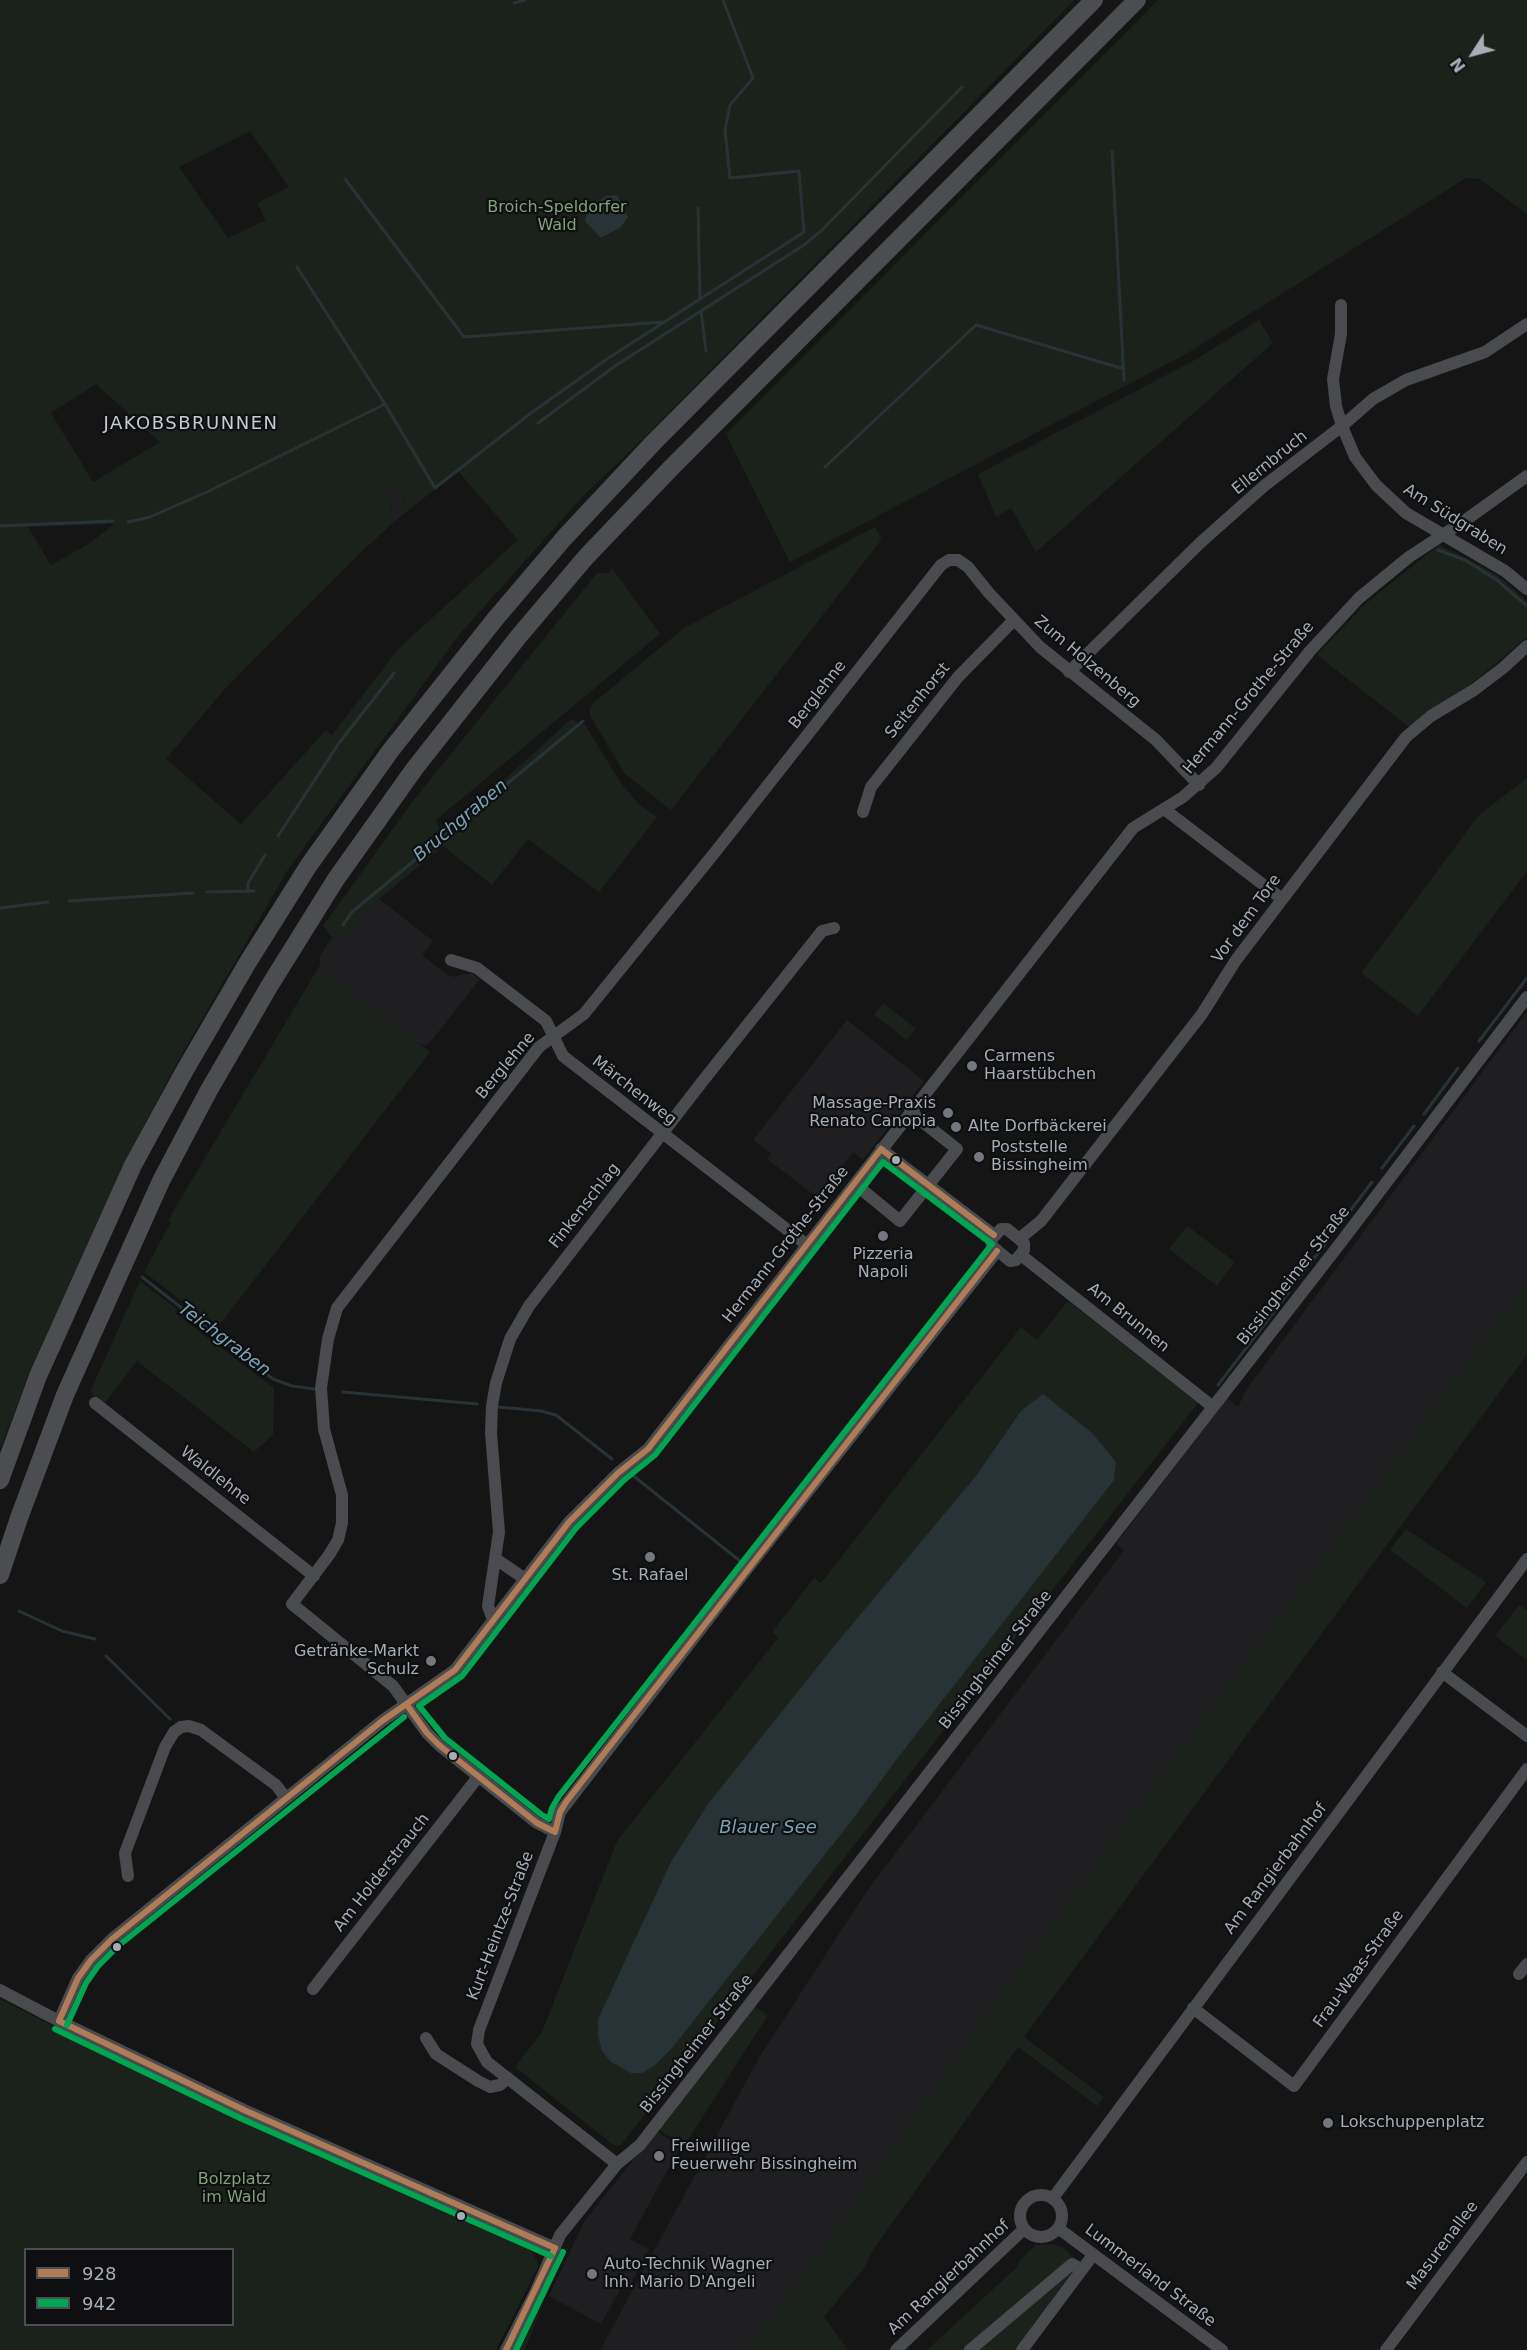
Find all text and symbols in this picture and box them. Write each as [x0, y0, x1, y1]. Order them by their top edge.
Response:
north arrow [1443, 24, 1503, 84]
text: N [1446, 54, 1470, 76]
park label: Broich-Speldorfer Wald [487, 198, 627, 236]
district label: JAKOBSBRUNNEN [103, 413, 279, 435]
street label: Ellernbruch [1229, 427, 1311, 499]
street label: Am Südgraben [1400, 480, 1510, 560]
street label: Zum Holzenberg [1030, 612, 1144, 712]
street label: Hermann-Grothe-Straße [1179, 618, 1319, 778]
street label: Berglehne [785, 657, 851, 733]
street label: Seitenhorst [882, 659, 954, 743]
water label: Bruchgraben [410, 775, 512, 867]
street label: Vor dem Tore [1208, 871, 1286, 967]
street label: Berglehne [472, 1029, 540, 1103]
place label: Carmens Haarstübchen [984, 1047, 1096, 1085]
street label: Märchenweg [588, 1052, 680, 1130]
marker: Carmens Haarstübchen [965, 1059, 979, 1073]
place label: Massage-Praxis Renato Canopia [809, 1094, 936, 1132]
marker: Massage-Praxis Renato Canopia [941, 1106, 955, 1120]
place label: Alte Dorfbäckerei [968, 1117, 1107, 1137]
marker: Alte Dorfbäckerei [949, 1120, 963, 1134]
place label: Poststelle Bissingheim [991, 1138, 1088, 1176]
marker: Poststelle Bissingheim [972, 1150, 986, 1164]
unlabelled marker [890, 1154, 902, 1166]
street label: Finkenschlag [546, 1160, 624, 1252]
street label: Hermann-Grothe-Straße [719, 1163, 853, 1327]
street label: Bissingheimer Straße [1234, 1203, 1354, 1349]
marker: Pizzeria Napoli [876, 1229, 890, 1243]
place label: Pizzeria Napoli [852, 1245, 914, 1283]
street label: Am Brunnen [1083, 1279, 1173, 1357]
water label: Teichgraben [174, 1298, 274, 1382]
street label: Waldlehne [176, 1443, 254, 1509]
marker: St. Rafael [643, 1550, 657, 1564]
place label: St. Rafael [612, 1566, 688, 1586]
street label: Bissingheimer Straße [936, 1587, 1056, 1733]
place label: Getränke-Markt Schulz [294, 1642, 419, 1680]
marker: Getränke-Markt Schulz [424, 1654, 438, 1668]
unlabelled marker [447, 1750, 459, 1762]
street label: Am Rangierbahnhof [1220, 1800, 1332, 1938]
street label: Am Holderstrauch [330, 1810, 434, 1936]
water label: Blauer See [719, 1817, 817, 1839]
street label: Kurt-Heintze-Straße [464, 1849, 538, 2003]
street label: Frau-Waas-Straße [1310, 1906, 1408, 2032]
unlabelled marker [111, 1941, 123, 1953]
street label: Bissingheimer Straße [637, 1971, 757, 2117]
place label: Lokschuppenplatz [1340, 2113, 1484, 2133]
marker: Lokschuppenplatz [1321, 2116, 1335, 2130]
place label: Freiwillige Feuerwehr Bissingheim [671, 2137, 857, 2175]
marker: Freiwillige Feuerwehr Bissingheim [652, 2149, 666, 2163]
park label: Bolzplatz im Wald [198, 2170, 270, 2208]
street label: Masurenallee [1403, 2198, 1483, 2294]
unlabelled marker [455, 2210, 467, 2222]
street label: Am Rangierbahnhof [884, 2217, 1014, 2339]
street label: Lummerland Straße [1081, 2221, 1219, 2331]
legend [24, 2248, 234, 2326]
place label: Auto-Technik Wagner Inh. Mario D'Angeli [604, 2255, 772, 2293]
text: 928 [82, 2263, 116, 2284]
marker: Auto-Technik Wagner Inh. Mario D'Angeli [585, 2267, 599, 2281]
text: 942 [82, 2293, 116, 2314]

